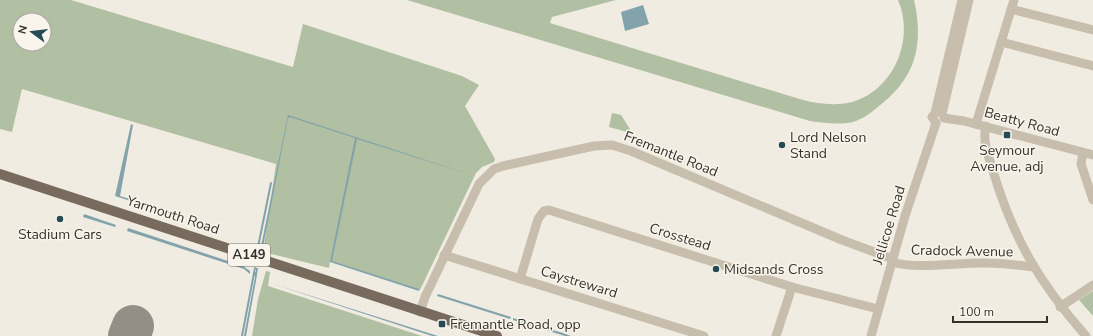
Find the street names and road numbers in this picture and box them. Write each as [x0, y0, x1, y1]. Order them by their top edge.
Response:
street label: Beatty Road [982, 103, 1062, 141]
street label: Fremantle Road [621, 126, 721, 182]
street label: Jellicoe Road [868, 183, 910, 268]
street label: Yarmouth Road [123, 191, 222, 239]
street label: Crosstead [647, 219, 713, 255]
street label: Cradock Avenue [911, 241, 1013, 261]
road number: A149 [228, 244, 270, 266]
street label: Caystreward [538, 261, 620, 303]

